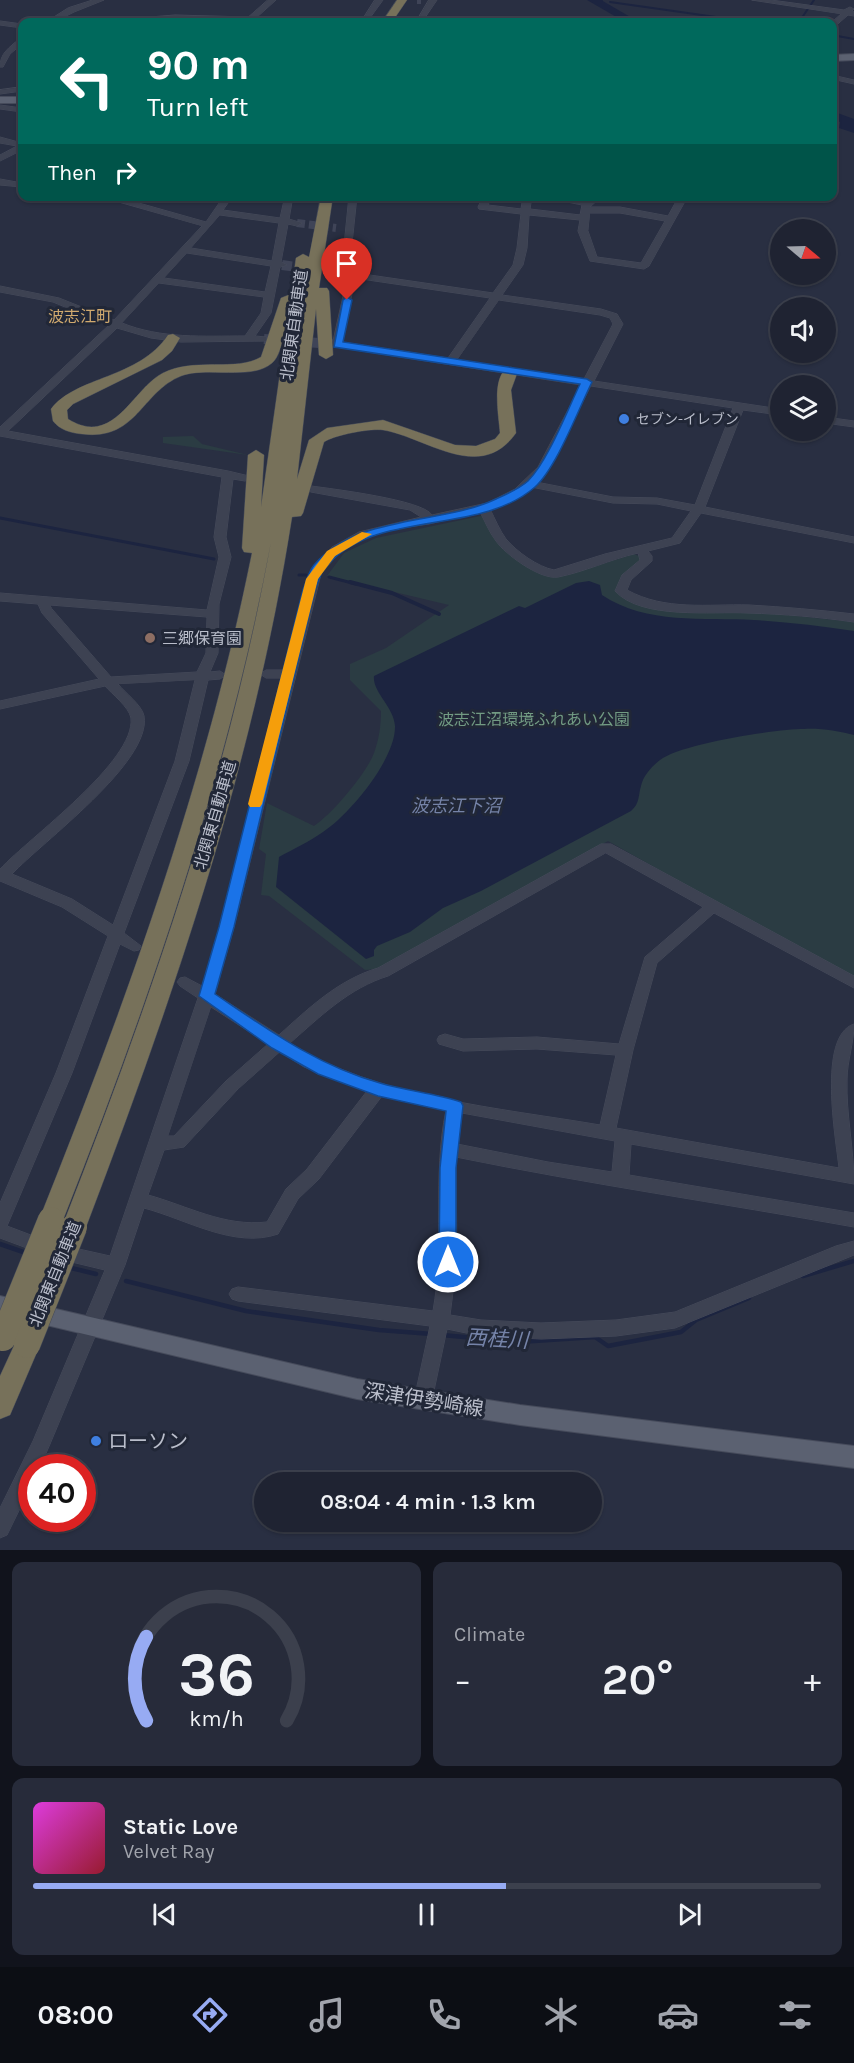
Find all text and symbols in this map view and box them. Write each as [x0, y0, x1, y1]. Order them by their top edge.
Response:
text: 90 m [147, 40, 250, 90]
icon: left [48, 42, 126, 120]
text: Turn left [147, 91, 248, 123]
icon: right [109, 156, 142, 189]
text: Then [48, 160, 97, 186]
north arrow [770, 219, 836, 285]
map controls [770, 219, 836, 441]
pin [321, 238, 372, 300]
icon: arrive [330, 247, 363, 280]
street label: 北関東自動車道 [277, 268, 311, 382]
button: sound [770, 297, 836, 363]
district label: 波志江町 [48, 307, 112, 326]
button: layers [770, 375, 836, 441]
place label: セブン-イレブン [636, 411, 739, 428]
marker: セブン-イレブン [617, 412, 631, 426]
place label: 三郷保育園 [162, 629, 242, 648]
marker: 三郷保育園 [143, 631, 157, 645]
park label: 波志江沼環境ふれあい公園 [438, 710, 630, 729]
street label: 北関東自動車道 [190, 759, 240, 871]
water label: 波志江下沼 [411, 795, 504, 817]
street label: 北関東自動車道 [25, 1219, 85, 1329]
position arrow [416, 1230, 480, 1294]
water label: 西桂川 [465, 1325, 531, 1353]
street label: 深津伊勢崎線 [363, 1379, 485, 1421]
place label: ローソン [108, 1430, 188, 1453]
marker: ローソン [89, 1434, 103, 1448]
speed limit sign: 40 [18, 1454, 96, 1532]
text: 08:04 · 4 min · 1.3 km [320, 1489, 536, 1515]
text: Climate [454, 1623, 525, 1646]
text: 36 [178, 1638, 255, 1711]
text: 20° [602, 1653, 673, 1705]
text: − [454, 1661, 471, 1699]
text: + [804, 1661, 821, 1699]
text: km/h [189, 1706, 244, 1731]
text: Static Love [123, 1814, 238, 1840]
text: Velvet Ray [123, 1840, 215, 1863]
icon: previous [148, 1898, 181, 1931]
icon: pause [410, 1898, 443, 1931]
icon: next [673, 1898, 706, 1931]
icon: directions [189, 1994, 231, 2036]
icon: music [306, 1994, 348, 2036]
icon: phone [423, 1994, 465, 2036]
icon: climate [540, 1994, 582, 2036]
icon: car [657, 1994, 699, 2036]
icon: filters [774, 1994, 816, 2036]
text: 08:00 [38, 1999, 114, 2031]

